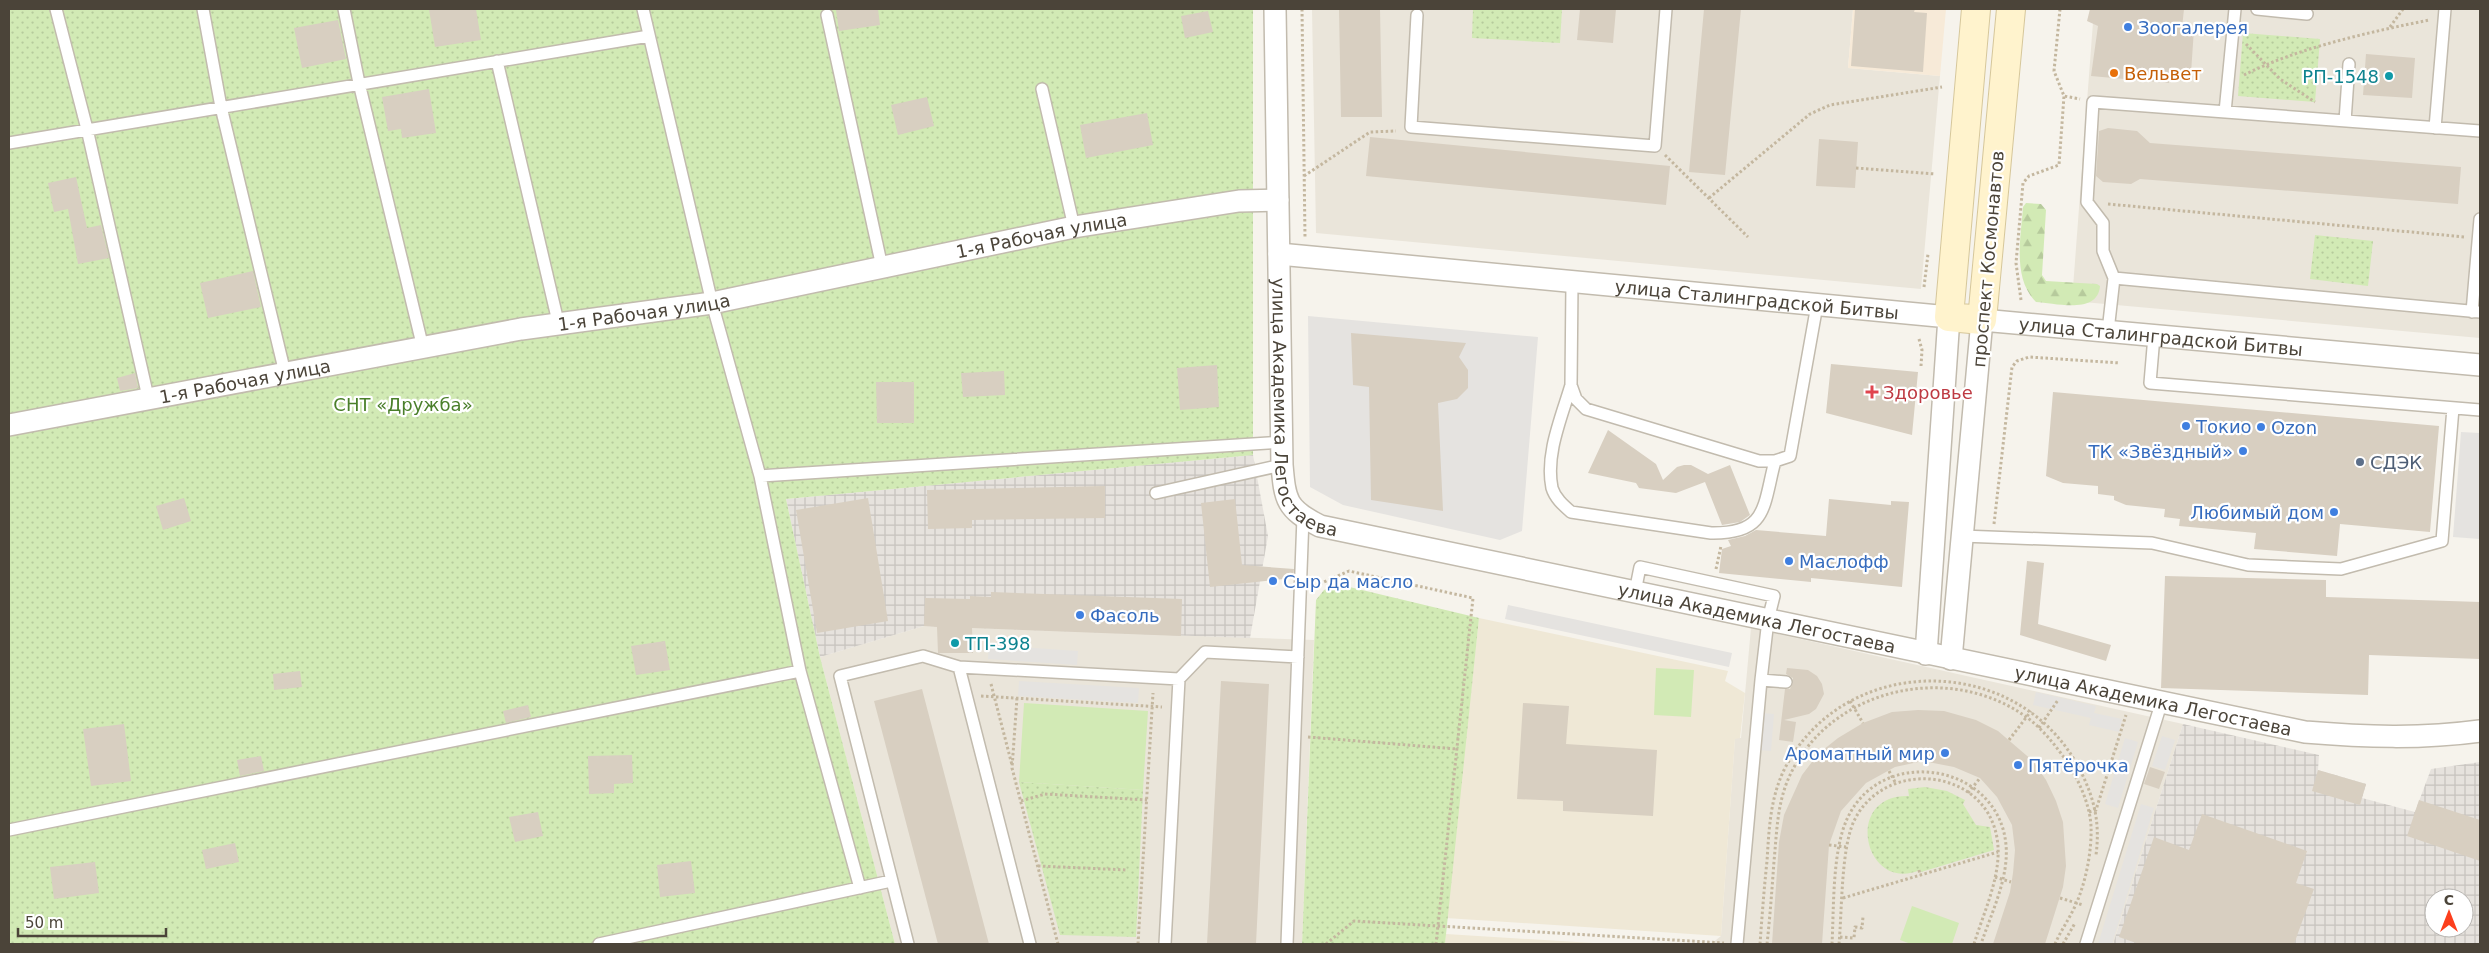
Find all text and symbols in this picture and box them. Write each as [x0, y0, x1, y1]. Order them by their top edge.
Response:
place label: Зоогалерея [2138, 17, 2248, 38]
marker: Зоогалерея [2122, 21, 2134, 33]
place label: Вельвет [2124, 63, 2202, 84]
place label: РП-1548 [2302, 66, 2379, 87]
marker: Вельвет [2108, 67, 2120, 79]
marker: РП-1548 [2383, 70, 2395, 82]
street label: проспект Космонавтов [1968, 150, 2008, 368]
street label: 1-я Рабочая улица [954, 208, 1128, 262]
street label: улица Сталинградской Битвы [1614, 275, 1900, 323]
street label: улица Академика Легостаева [1269, 277, 1340, 540]
street label: 1-я Рабочая улица [556, 289, 732, 334]
street label: улица Сталинградской Битвы [2018, 313, 2304, 359]
street label: 1-я Рабочая улица [157, 354, 332, 407]
place label: Здоровье [1883, 382, 1973, 403]
marker: Здоровье [1865, 385, 1879, 399]
park label: СНТ «Дружба» [333, 394, 473, 415]
place label: Токио [2195, 416, 2252, 437]
place label: Ozon [2271, 417, 2317, 438]
marker: Токио [2180, 420, 2192, 432]
marker: Ozon [2255, 421, 2267, 433]
place label: ТК «Звёздный» [2088, 441, 2233, 462]
marker: ТК «Звёздный» [2237, 445, 2249, 457]
place label: СДЭК [2370, 452, 2422, 473]
marker: СДЭК [2354, 456, 2366, 468]
place label: Любимый дом [2190, 502, 2324, 523]
marker: Любимый дом [2328, 506, 2340, 518]
place label: Маслофф [1799, 551, 1889, 572]
marker: Маслофф [1783, 555, 1795, 567]
place label: Сыр да масло [1283, 571, 1413, 592]
marker: Сыр да масло [1267, 575, 1279, 587]
street label: улица Академика Легостаева [1616, 578, 1898, 657]
place label: Фасоль [1090, 605, 1160, 626]
marker: Фасоль [1074, 609, 1086, 621]
place label: ТП-398 [964, 633, 1030, 654]
marker: ТП-398 [949, 637, 961, 649]
street label: улица Академика Легостаева [2013, 661, 2294, 740]
place label: Ароматный мир [1785, 743, 1935, 764]
marker: Ароматный мир [1939, 747, 1951, 759]
place label: Пятёрочка [2028, 755, 2129, 776]
marker: Пятёрочка [2012, 759, 2024, 771]
north arrow [2424, 888, 2474, 938]
text: С [2444, 892, 2454, 908]
scale bar [18, 906, 165, 938]
text: 50 m [25, 914, 63, 932]

